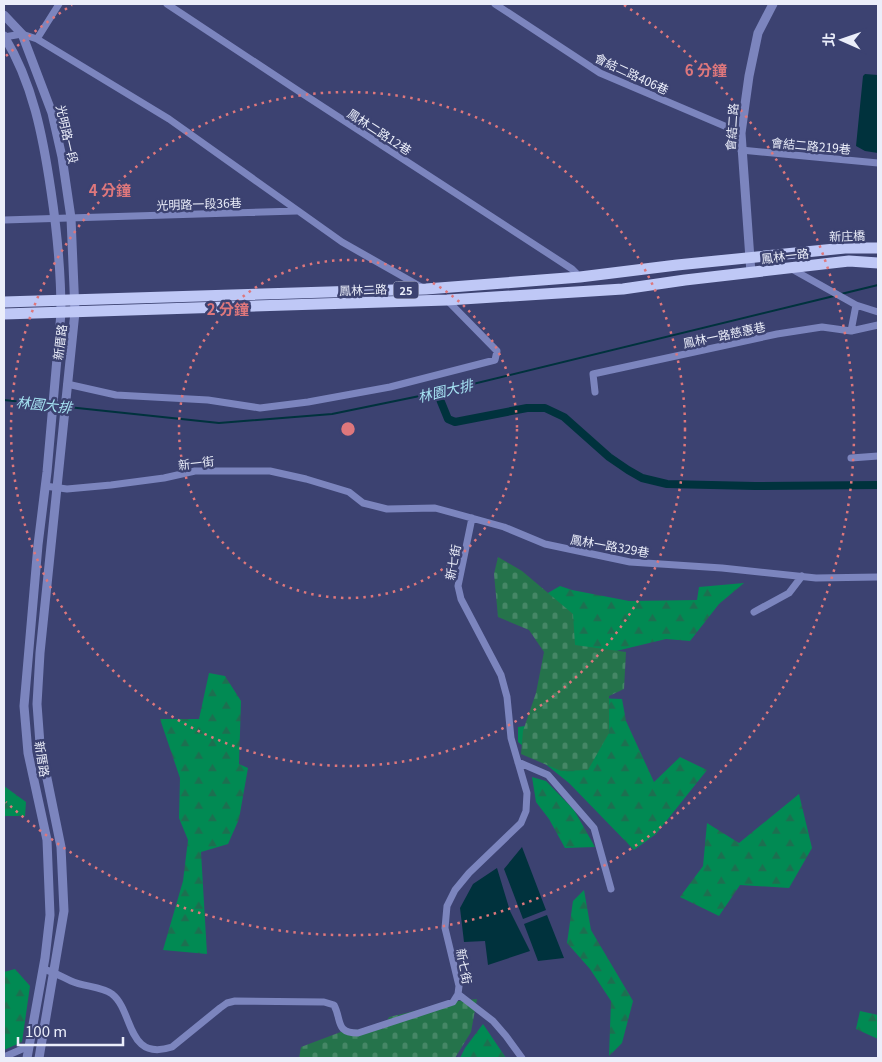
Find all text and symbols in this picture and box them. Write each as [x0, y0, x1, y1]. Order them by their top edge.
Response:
north arrow [817, 15, 867, 65]
text: 北 [818, 32, 838, 47]
street label: 會結二路406巷 [592, 48, 672, 98]
text: 6 分鐘 [685, 59, 727, 80]
street label: 會結二路 [721, 102, 741, 152]
street label: 光明路一段 [53, 103, 83, 165]
street label: 鳳林二路12巷 [345, 104, 415, 158]
street label: 會結二路219巷 [770, 133, 852, 157]
text: 4 分鐘 [89, 179, 131, 200]
street label: 光明路一段36巷 [156, 193, 242, 213]
street label: 新庄橋 [829, 226, 865, 244]
street label: 鳳林一路 [760, 244, 810, 266]
street label: 鳳林二路 [339, 280, 387, 298]
road number: 25 [394, 282, 418, 298]
text: 2 分鐘 [207, 298, 249, 319]
street label: 鳳林一路慈惠巷 [681, 317, 767, 351]
street label: 新厝路 [48, 323, 70, 361]
water label: 林園大排 [415, 374, 476, 406]
water label: 林園大排 [15, 391, 75, 417]
centre of rings [339, 420, 357, 438]
street label: 新一街 [177, 451, 215, 473]
street label: 鳳林一路329巷 [569, 530, 651, 560]
street label: 新七街 [440, 543, 464, 581]
street label: 新厝路 [32, 740, 54, 778]
street label: 新七街 [453, 947, 477, 985]
scale bar [18, 1014, 122, 1046]
text: 100 m [25, 1020, 67, 1041]

